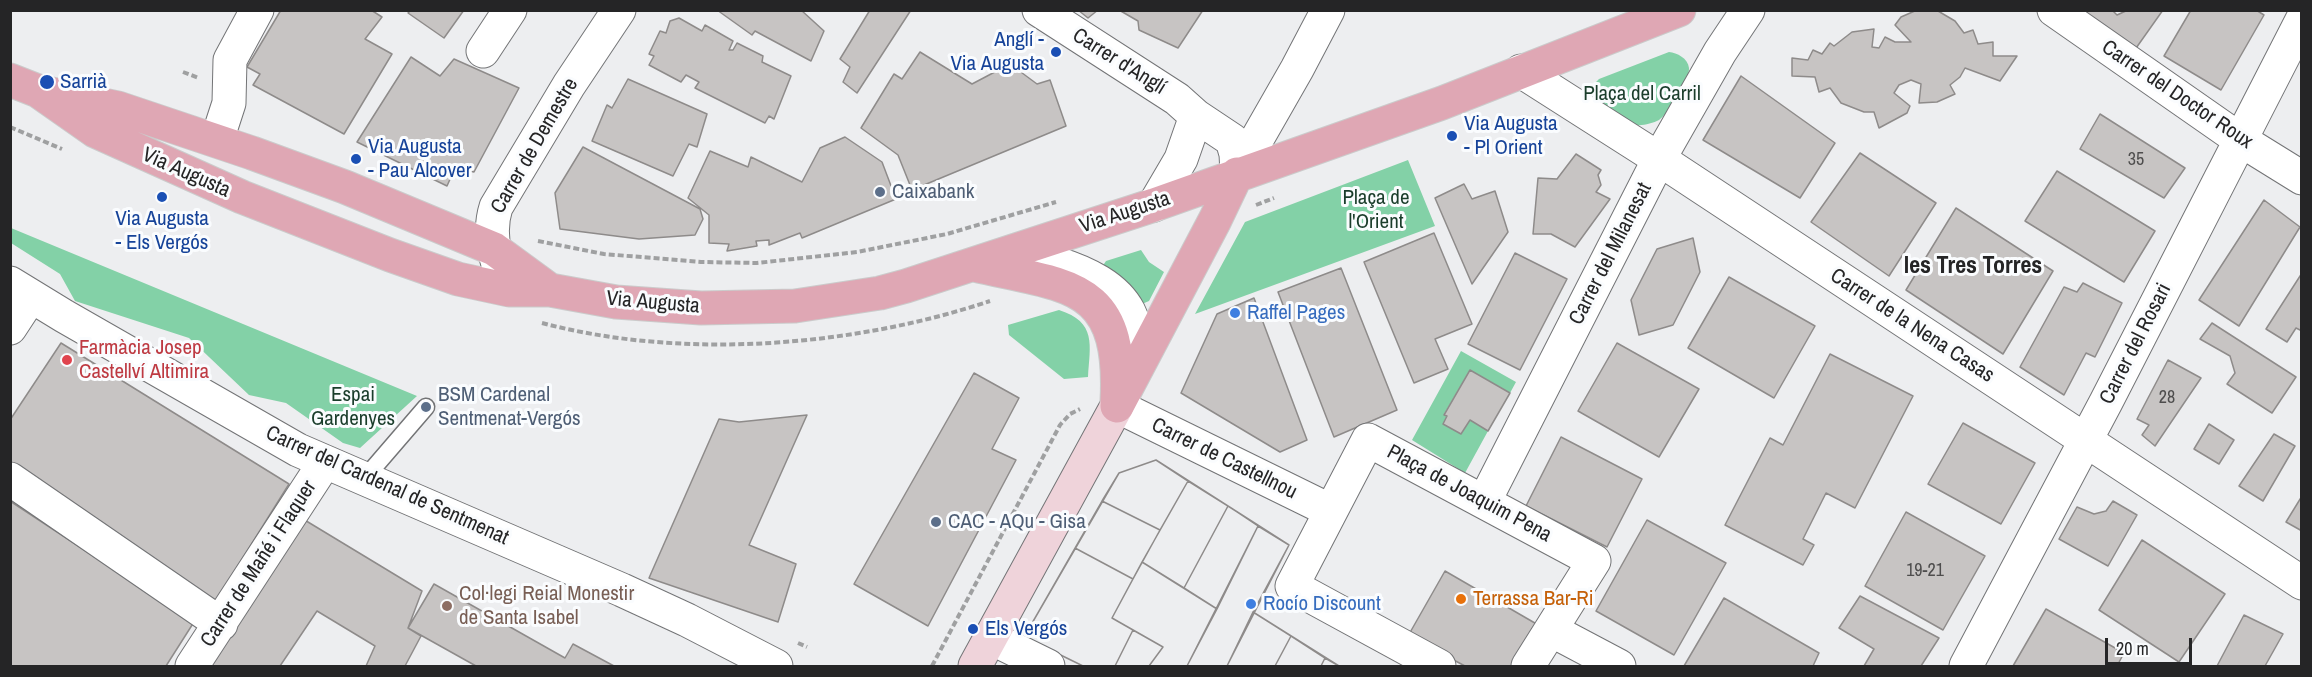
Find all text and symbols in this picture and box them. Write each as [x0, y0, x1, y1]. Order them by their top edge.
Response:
street label: Carrer d'Anglí [1068, 23, 1170, 101]
place label: Anglí - Via Augusta [950, 27, 1044, 77]
street label: Carrer del Doctor Roux [2097, 35, 2257, 155]
marker: Anglí - Via Augusta [1049, 45, 1063, 59]
place label: Sarrià [60, 69, 107, 95]
marker: Sarrià [38, 73, 56, 91]
street label: Carrer de Demestre [486, 74, 584, 218]
park label: Plaça del Carril [1583, 81, 1701, 107]
place label: Via Augusta - Pl Orient [1464, 111, 1558, 161]
marker: Via Augusta - Pl Orient [1445, 129, 1459, 143]
place label: Via Augusta - Pau Alcover [368, 134, 471, 184]
street label: Via Augusta [138, 142, 234, 204]
house number: 35 [2128, 149, 2144, 171]
marker: Via Augusta - Pau Alcover [349, 152, 363, 166]
place label: Caixabank [892, 179, 974, 205]
street label: Carrer del Milanesat [1564, 179, 1658, 329]
marker: Caixabank [873, 185, 887, 199]
park label: Plaça de l'Orient [1342, 185, 1410, 235]
street label: Via Augusta [1077, 187, 1173, 239]
marker: Via Augusta - Els Vergós [155, 190, 169, 204]
place label: Via Augusta - Els Vergós [115, 206, 209, 256]
district label: les Tres Torres [1904, 253, 2042, 281]
street label: Carrer de la Nena Casas [1825, 264, 1999, 388]
street label: Carrer del Rosari [2095, 279, 2177, 409]
street label: Via Augusta [605, 286, 701, 320]
place label: Raffel Pages [1247, 300, 1345, 326]
marker: Raffel Pages [1228, 306, 1242, 320]
place label: Farmàcia Josep Castellví Altimira [79, 335, 209, 385]
marker: Farmàcia Josep Castellví Altimira [60, 353, 74, 367]
park label: Espai Gardenyes [311, 382, 395, 432]
place label: BSM Cardenal Sentmenat-Vergós [438, 382, 581, 432]
house number: 28 [2159, 387, 2175, 409]
marker: BSM Cardenal Sentmenat-Vergós [419, 400, 433, 414]
street label: Carrer de Castellnou [1147, 413, 1301, 505]
street label: Carrer del Cardenal de Sentmenat [262, 421, 512, 551]
street label: Plaça de Joaquim Pena [1382, 440, 1556, 548]
street label: Carrer de Mañé i Flaquer [196, 476, 322, 652]
place label: CAC - AQu - Gisa [948, 509, 1086, 535]
marker: CAC - AQu - Gisa [929, 515, 943, 529]
house number: 19-21 [1906, 560, 1944, 582]
place label: Col·legi Reial Monestir de Santa Isabel [459, 581, 634, 631]
place label: Terrassa Bar-Ri [1473, 586, 1594, 612]
place label: Rocío Discount [1263, 591, 1381, 617]
marker: Terrassa Bar-Ri [1454, 592, 1468, 606]
marker: Rocío Discount [1244, 597, 1258, 611]
marker: Col·legi Reial Monestir de Santa Isabel [440, 599, 454, 613]
place label: Els Vergós [985, 616, 1067, 642]
marker: Els Vergós [966, 622, 980, 636]
scale bar [2108, 626, 2195, 664]
text: 20 m [2116, 636, 2149, 661]

